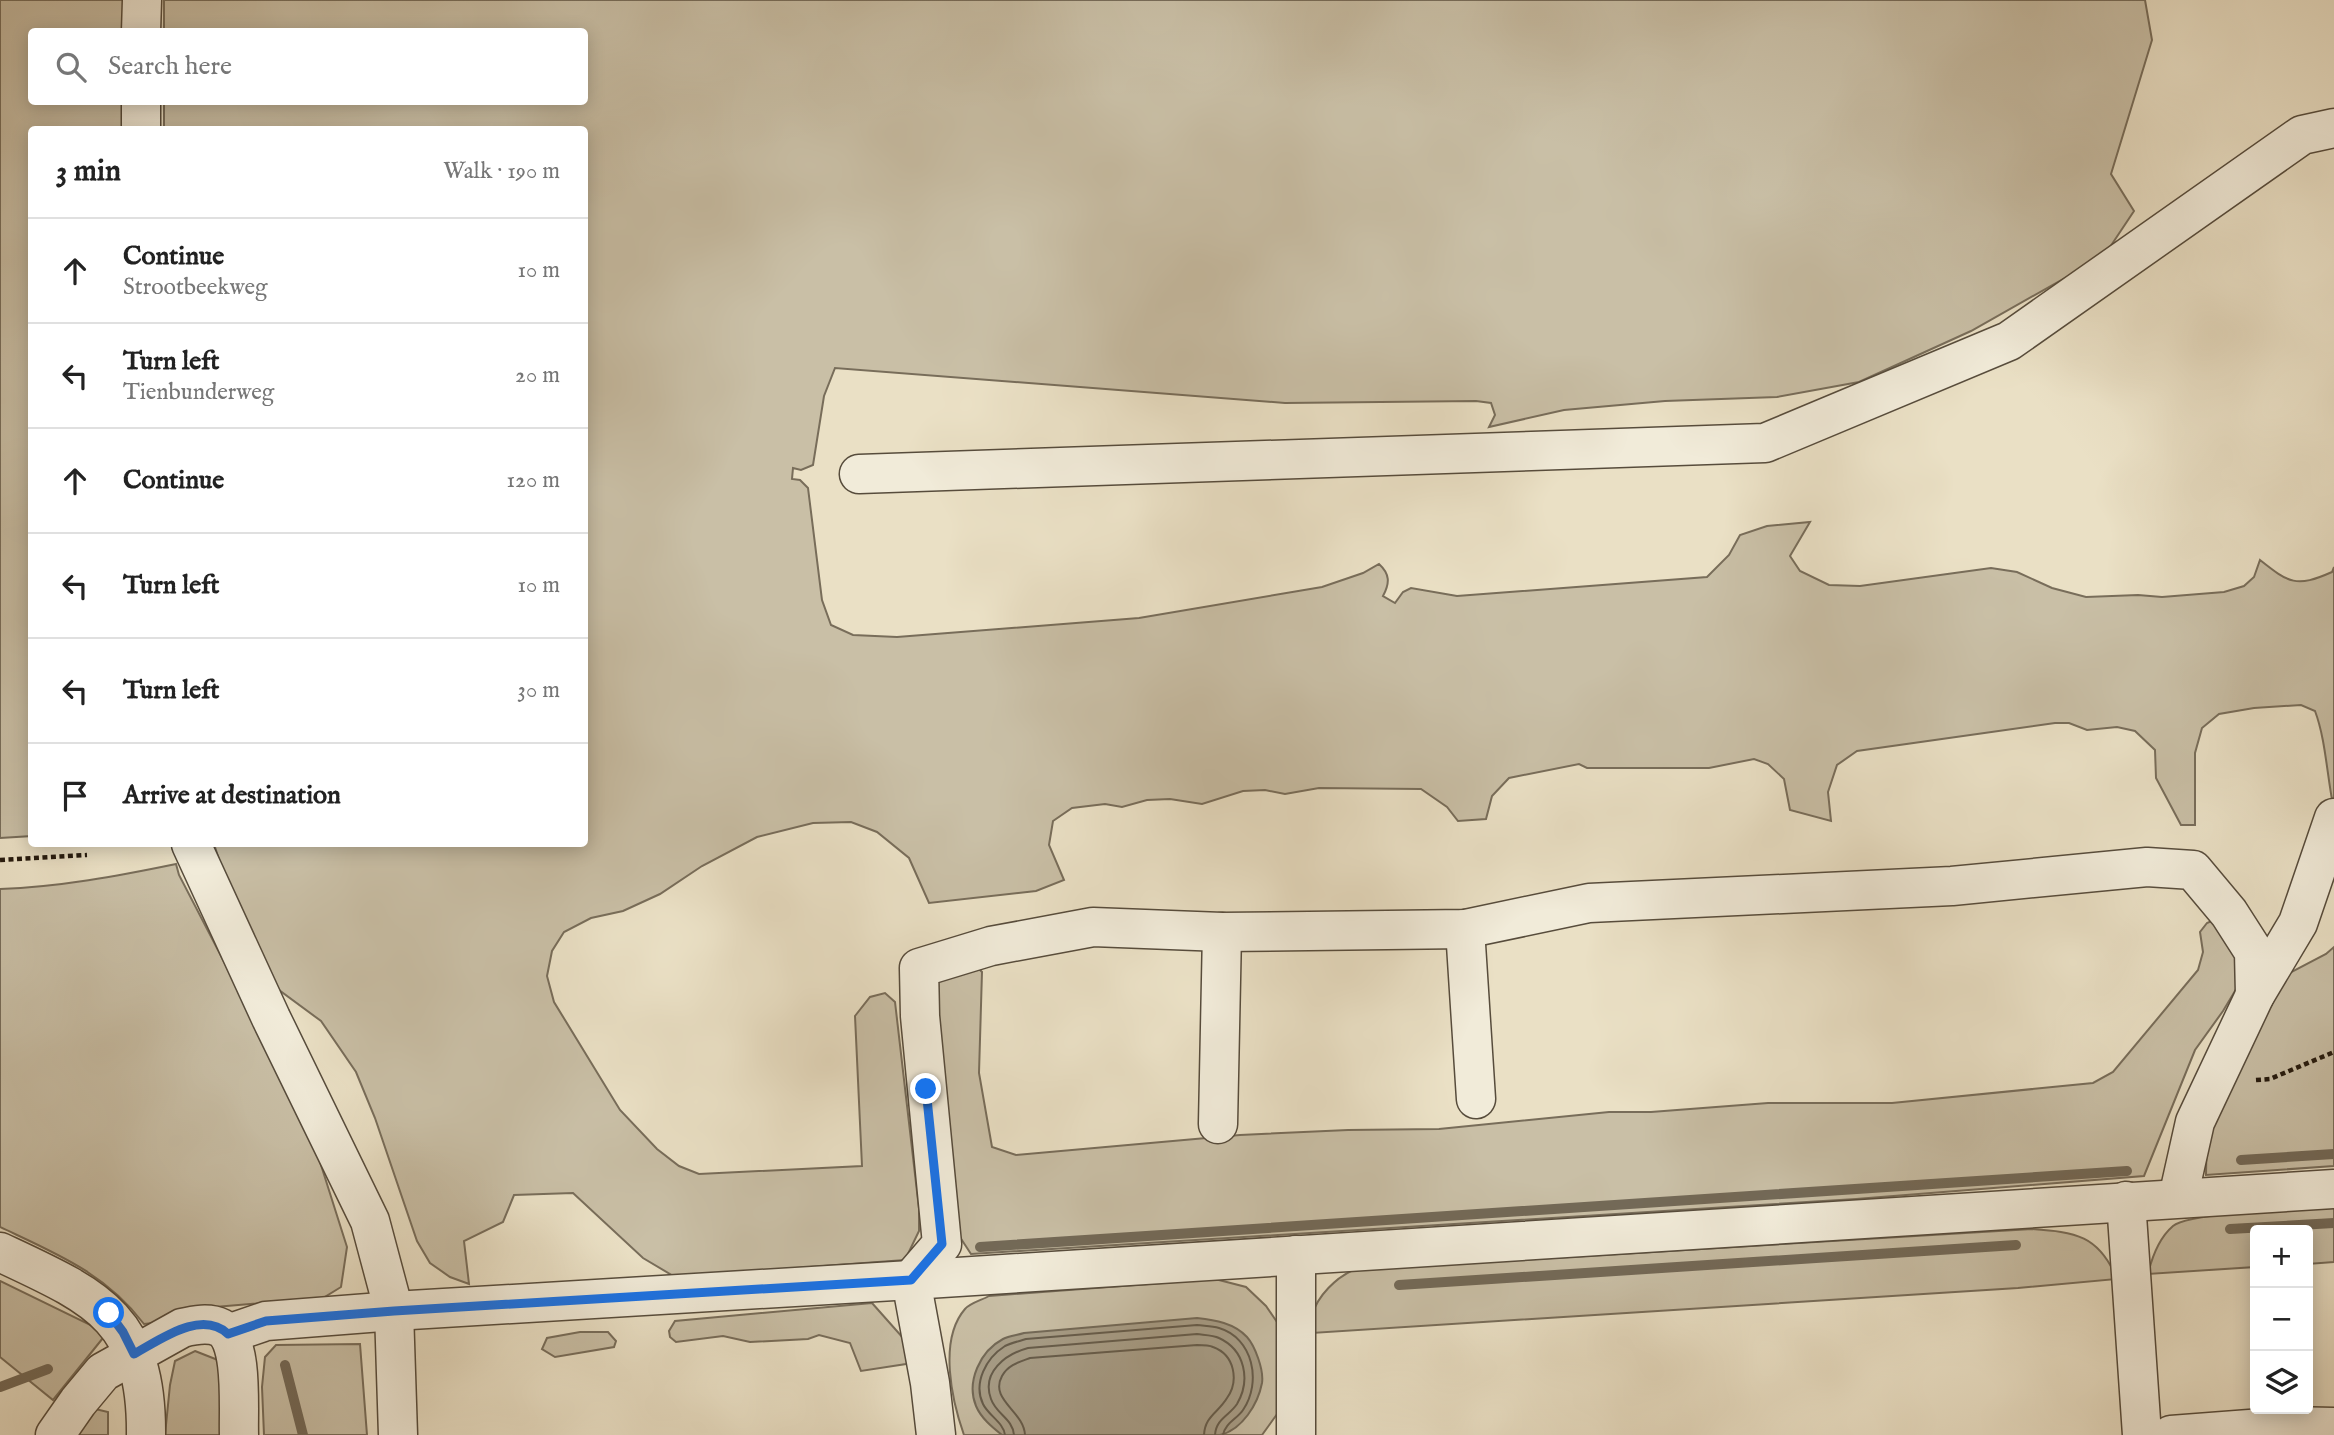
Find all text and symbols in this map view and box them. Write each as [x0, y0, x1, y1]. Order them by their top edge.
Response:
search box [28, 28, 588, 105]
icon: search [52, 48, 90, 86]
text: Search here [108, 50, 232, 83]
text: 3 min [56, 153, 121, 191]
text: Walk · 190 m [443, 157, 560, 186]
text: Continue [123, 240, 224, 273]
icon: ahead [56, 252, 94, 290]
text: 10 m [517, 256, 560, 285]
text: Strootbeekweg [123, 273, 267, 302]
text: Turn left [123, 345, 220, 378]
icon: left [56, 357, 94, 395]
text: 20 m [515, 361, 560, 390]
text: Tienbunderweg [123, 378, 274, 407]
icon: ahead [56, 462, 94, 500]
text: Continue [123, 464, 224, 497]
text: 120 m [507, 466, 560, 495]
icon: left [56, 567, 94, 605]
text: Turn left [123, 569, 220, 602]
text: 10 m [517, 571, 560, 600]
icon: left [56, 672, 94, 710]
text: Turn left [123, 674, 220, 707]
text: 30 m [517, 676, 560, 705]
icon: arrive [56, 777, 94, 815]
text: Arrive at destination [123, 779, 341, 812]
route end [910, 1073, 941, 1104]
map controls [2250, 1225, 2313, 1414]
button: + [2250, 1225, 2313, 1288]
button: − [2250, 1288, 2313, 1351]
route start [93, 1297, 124, 1328]
button: layers [2250, 1351, 2313, 1414]

